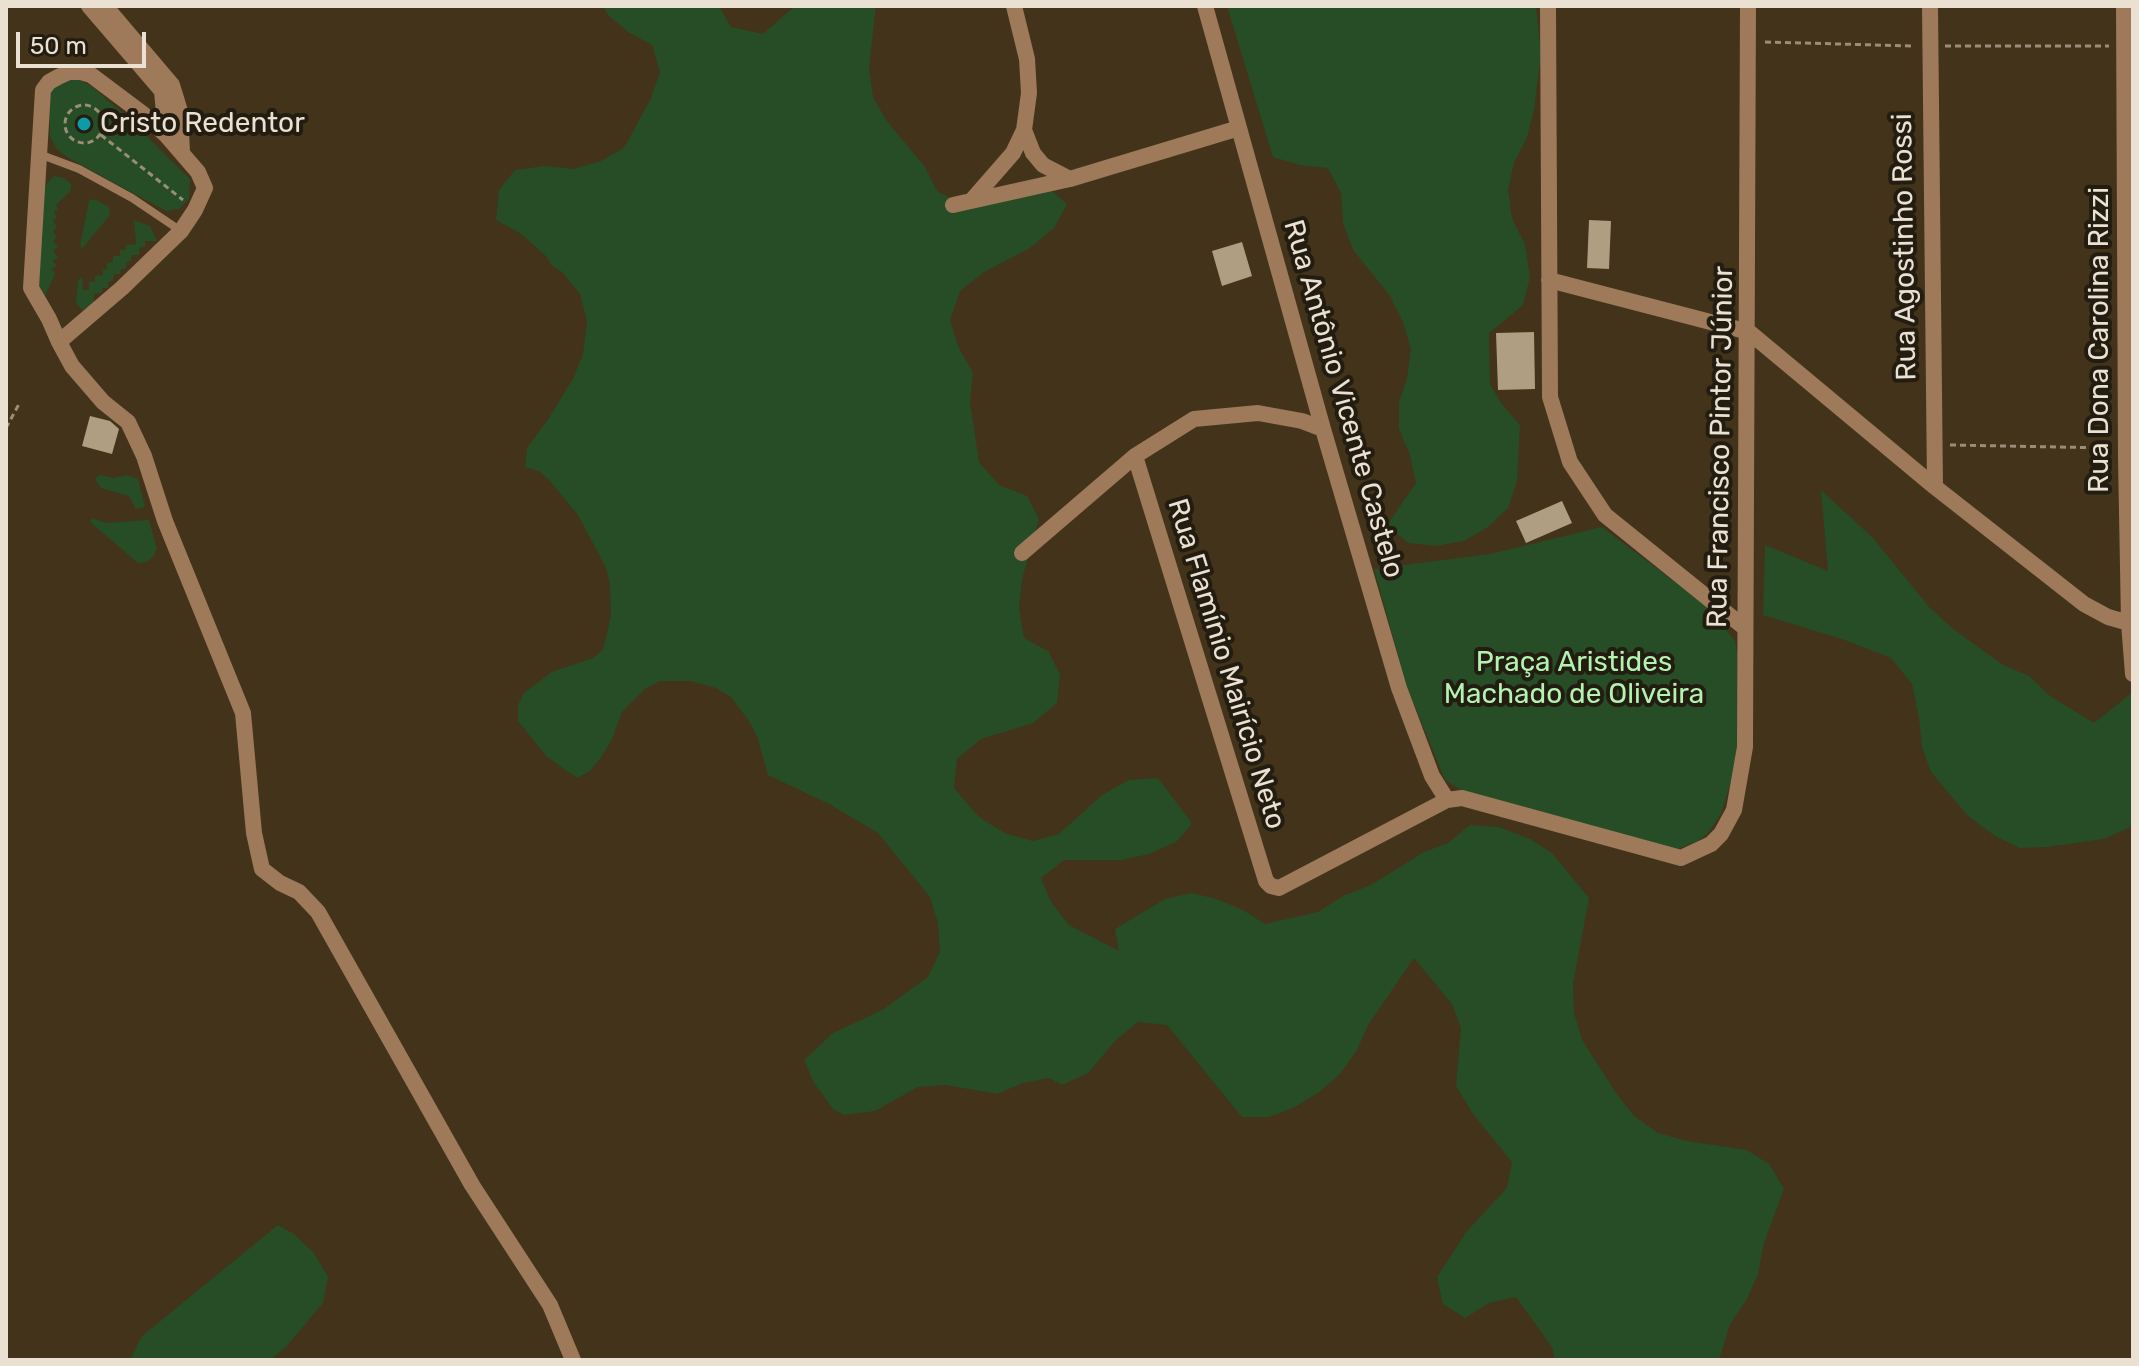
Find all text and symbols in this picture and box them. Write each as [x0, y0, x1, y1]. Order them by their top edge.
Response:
scale bar [20, 16, 150, 66]
text: 50 m [30, 32, 87, 60]
place label: Cristo Redentor [100, 107, 305, 141]
street label: Rua Agostinho Rossi [1886, 113, 1924, 381]
marker: Cristo Redentor [75, 115, 93, 133]
street label: Rua Dona Carolina Rizzi [2083, 187, 2117, 493]
street label: Rua Antônio Vicente Castelo [1276, 216, 1410, 582]
street label: Rua Francisco Pintor Júnior [1701, 266, 1741, 628]
street label: Rua Flamínio Mairício Neto [1160, 495, 1292, 833]
park label: Praça Aristides Machado de Oliveira [1444, 646, 1704, 712]

